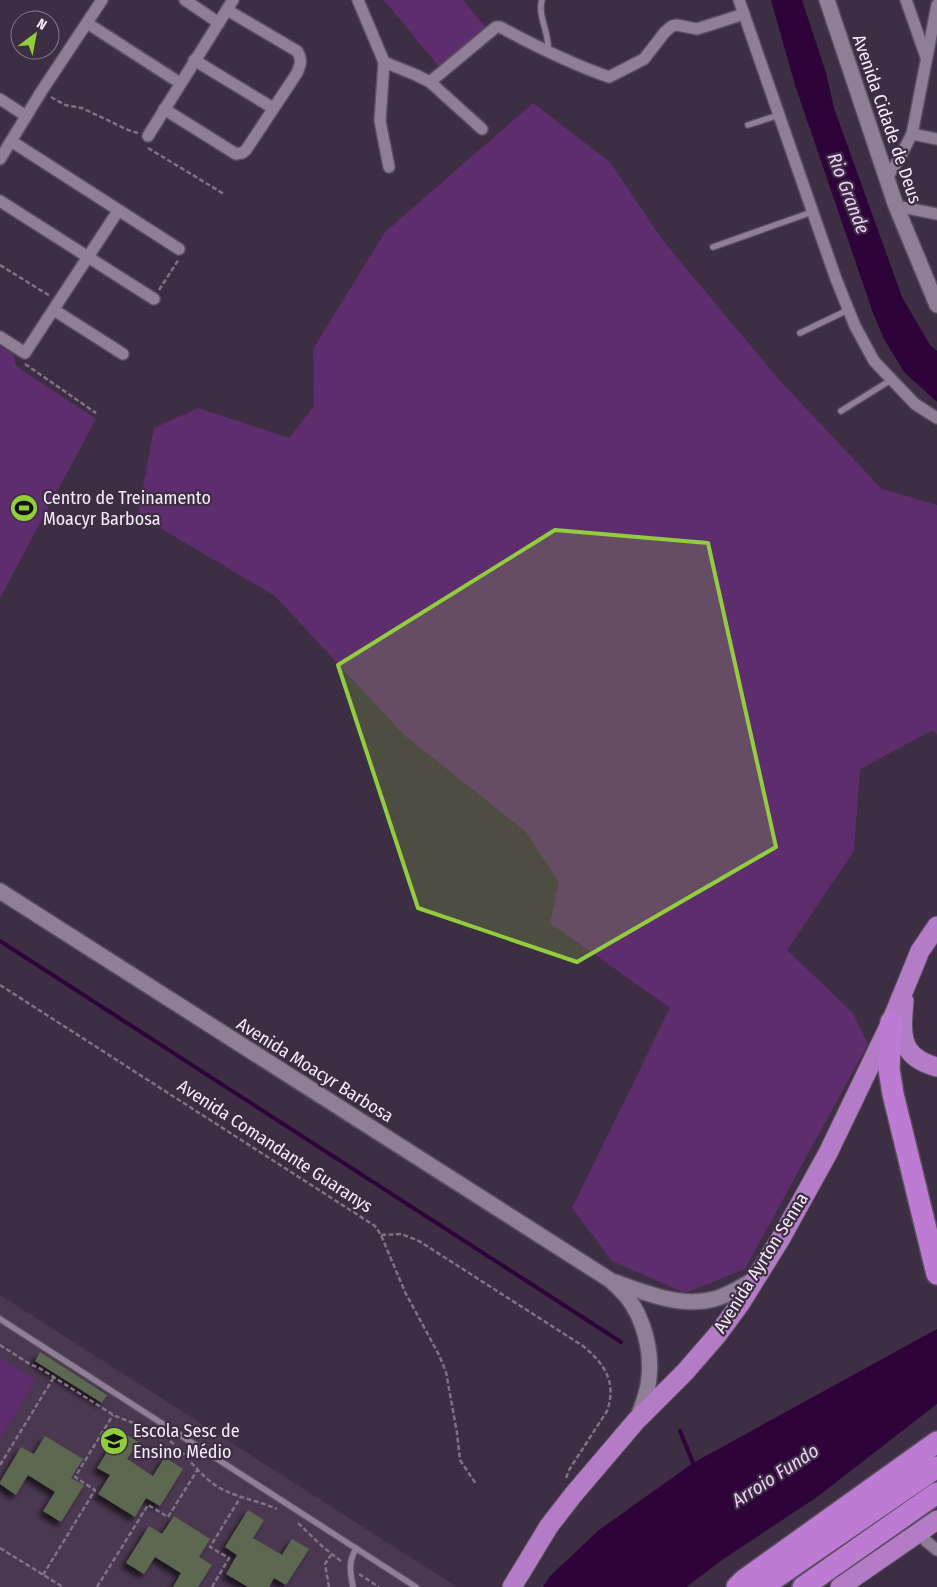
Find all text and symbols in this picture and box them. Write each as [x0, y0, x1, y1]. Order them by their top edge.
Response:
north arrow [10, 10, 60, 60]
text: N [34, 15, 50, 34]
street label: Avenida Cidade de Deus [848, 32, 926, 207]
water label: Rio Grande [823, 149, 875, 237]
place label: Centro de Treinamento Moacyr Barbosa [43, 487, 211, 530]
sports icon: Centro de Treinamento Moacyr Barbosa [9, 493, 39, 523]
street label: Avenida Moacyr Barbosa [233, 1013, 398, 1127]
street label: Avenida Comandante Guaranys [173, 1075, 377, 1218]
street label: Avenida Ayrton Senna [709, 1189, 813, 1337]
place label: Escola Sesc de Ensino Médio [133, 1420, 240, 1463]
school or university icon: Escola Sesc de Ensino Médio [99, 1426, 129, 1456]
water label: Arroio Fundo [727, 1439, 823, 1513]

